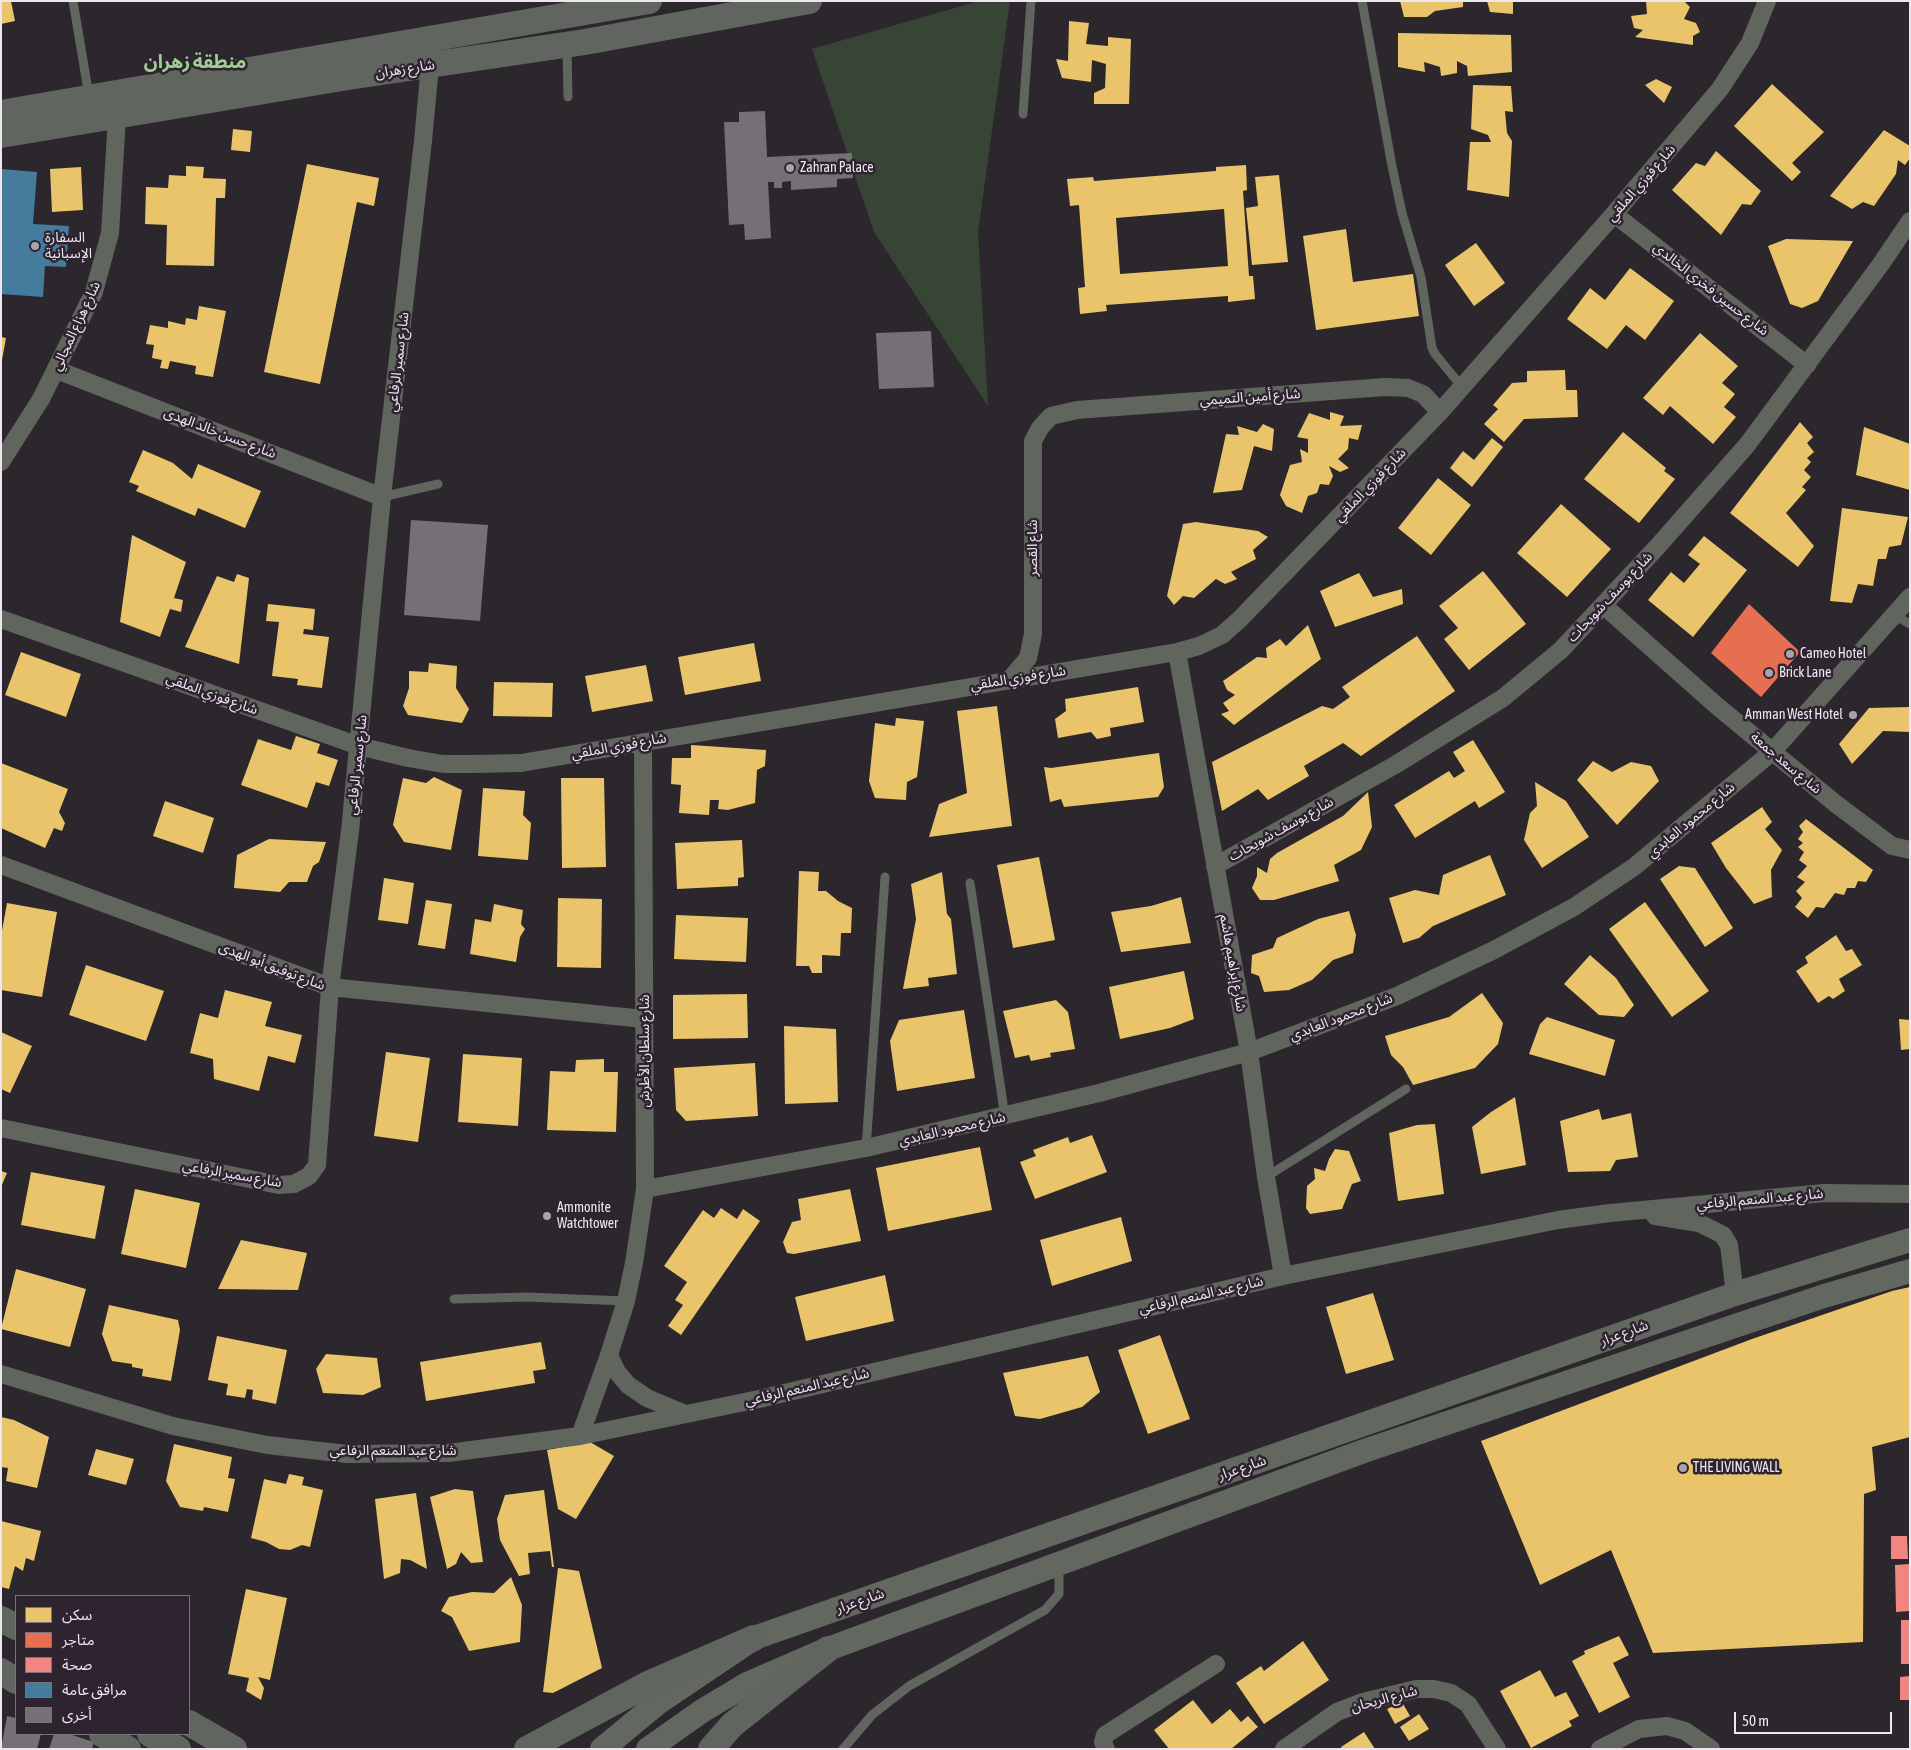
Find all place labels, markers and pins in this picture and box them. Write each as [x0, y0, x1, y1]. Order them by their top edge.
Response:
place label: Zahran Palace [800, 160, 874, 176]
marker: Zahran Palace [784, 162, 796, 174]
place label: السفارة الإسبانية [45, 230, 92, 262]
marker: السفارة الإسبانية [29, 240, 41, 252]
place label: Cameo Hotel [1800, 646, 1866, 662]
marker: Cameo Hotel [1784, 648, 1796, 660]
place label: Brick Lane [1779, 665, 1831, 681]
marker: Brick Lane [1763, 667, 1775, 679]
place label: Amman West Hotel [1745, 707, 1843, 723]
marker: Amman West Hotel [1847, 709, 1859, 721]
place label: Ammonite Watchtower [557, 1200, 618, 1232]
marker: Ammonite Watchtower [541, 1210, 553, 1222]
place label: THE LIVING WALL [1693, 1460, 1780, 1476]
marker: THE LIVING WALL [1677, 1462, 1689, 1474]

